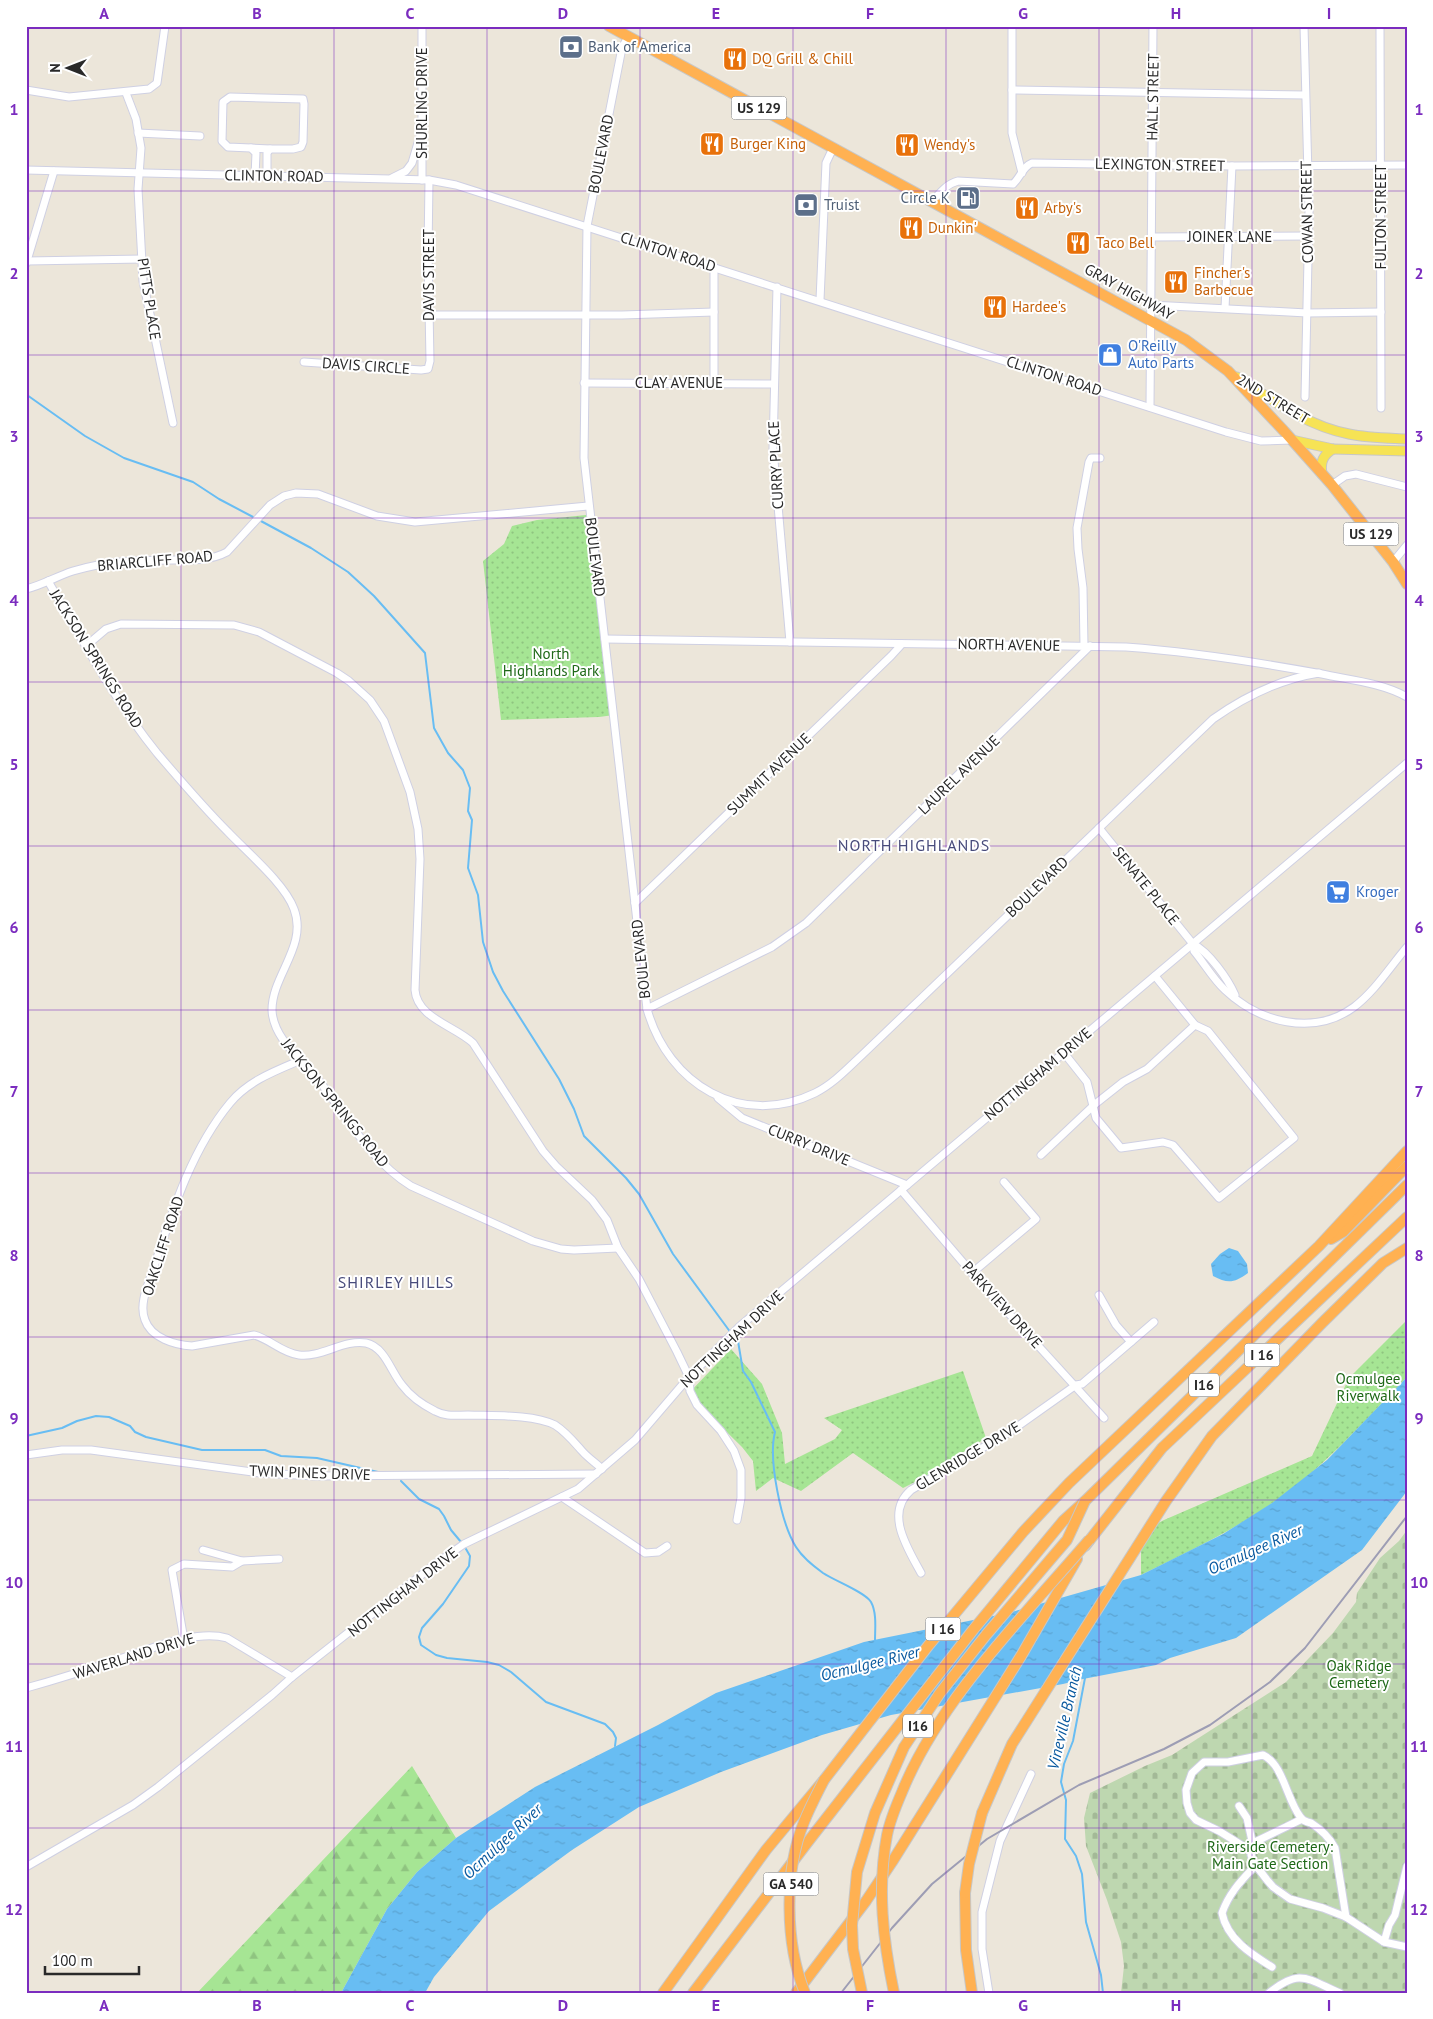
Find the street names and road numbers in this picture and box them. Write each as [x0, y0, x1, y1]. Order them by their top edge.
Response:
street label: SHURLING DRIVE [412, 47, 431, 159]
street label: HALL STREET [1142, 52, 1163, 141]
road number: US 129 [732, 96, 786, 120]
street label: BOULEVARD [584, 113, 617, 195]
street label: LEXINGTON STREET [1095, 154, 1226, 175]
street label: COWAN STREET [1296, 160, 1317, 263]
street label: FULTON STREET [1371, 164, 1390, 270]
street label: CLINTON ROAD [224, 165, 324, 186]
street label: CLINTON ROAD [618, 227, 718, 276]
street label: JOINER LANE [1187, 227, 1272, 246]
street label: DAVIS STREET [419, 228, 438, 321]
street label: PITTS PLACE [134, 256, 165, 341]
street label: GRAY HIGHWAY [1081, 259, 1178, 324]
street label: CLINTON ROAD [1004, 351, 1104, 400]
street label: DAVIS CIRCLE [322, 353, 411, 378]
street label: 2ND STREET [1233, 369, 1314, 428]
street label: CLAY AVENUE [635, 373, 723, 392]
street label: CURRY PLACE [764, 420, 787, 510]
street label: BOULEVARD [581, 516, 610, 598]
road number: US 129 [1344, 522, 1398, 546]
street label: BRIARCLIFF ROAD [96, 546, 214, 575]
street label: JACKSON SPRINGS ROAD [45, 585, 147, 732]
street label: NORTH AVENUE [957, 634, 1061, 655]
street label: SUMMIT AVENUE [723, 729, 815, 819]
street label: LAUREL AVENUE [914, 731, 1004, 818]
street label: SENATE PLACE [1109, 843, 1184, 929]
street label: BOULEVARD [1001, 852, 1072, 921]
street label: BOULEVARD [627, 918, 654, 1000]
street label: NOTTINGHAM DRIVE [980, 1023, 1095, 1124]
street label: JACKSON SPRINGS ROAD [277, 1034, 393, 1171]
street label: CURRY DRIVE [765, 1119, 853, 1170]
street label: OAKCLIFF ROAD [137, 1193, 188, 1298]
street label: PARKVIEW DRIVE [958, 1257, 1047, 1352]
street label: NOTTINGHAM DRIVE [676, 1286, 787, 1391]
road number: I 16 [1244, 1344, 1280, 1366]
road number: I16 [1189, 1374, 1219, 1396]
street label: GLENRIDGE DRIVE [912, 1417, 1024, 1494]
street label: TWIN PINES DRIVE [249, 1461, 371, 1484]
street label: NOTTINGHAM DRIVE [344, 1543, 462, 1641]
road number: I 16 [926, 1618, 960, 1640]
street label: WAVERLAND DRIVE [71, 1628, 197, 1683]
road number: I16 [903, 1714, 933, 1738]
road number: GA 540 [764, 1872, 818, 1896]

